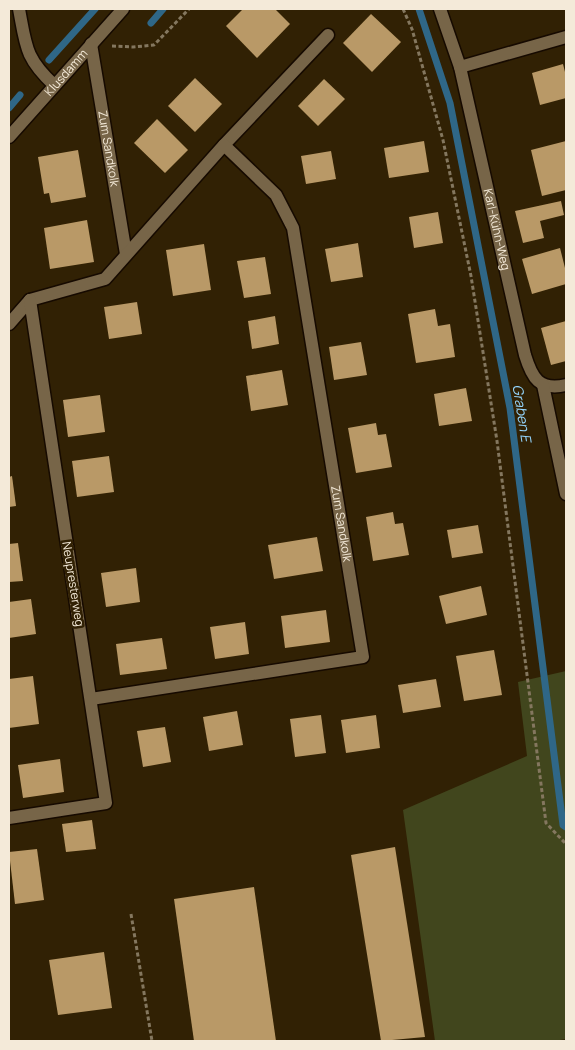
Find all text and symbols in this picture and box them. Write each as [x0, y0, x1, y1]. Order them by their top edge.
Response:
street label: Klusdamm [40, 45, 91, 100]
street label: Zum Sandkolk [94, 109, 124, 189]
street label: Karl-Kühn-Weg [480, 187, 515, 272]
water label: Graben E [509, 383, 537, 445]
street label: Zum Sandkolk [327, 484, 357, 564]
street label: Neupresterweg [58, 540, 89, 628]

